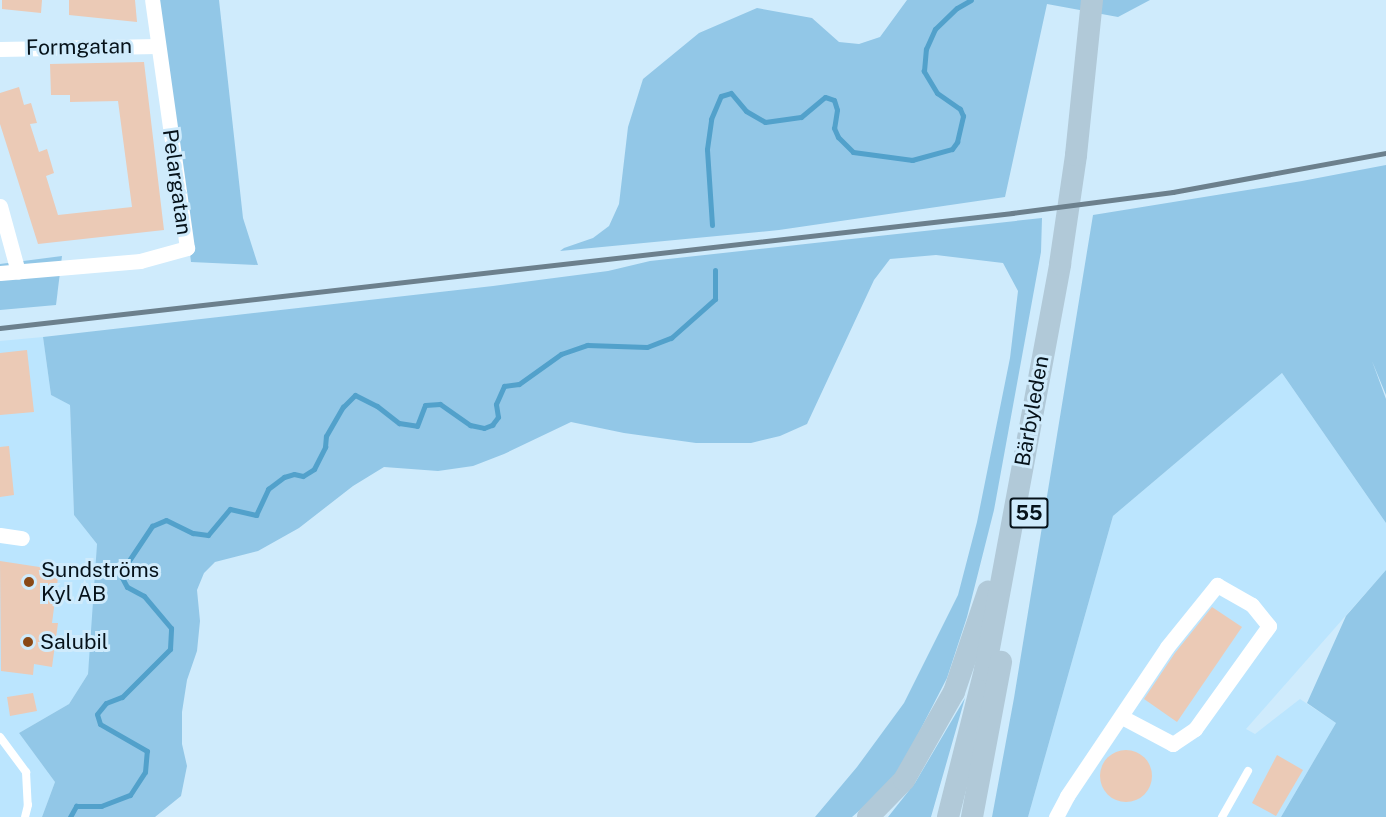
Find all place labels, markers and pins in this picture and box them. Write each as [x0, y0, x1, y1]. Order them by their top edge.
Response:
place label: Sundströms Kyl AB [41, 557, 159, 607]
marker: Sundströms Kyl AB [22, 575, 36, 589]
place label: Salubil [40, 629, 108, 655]
marker: Salubil [21, 635, 35, 649]

